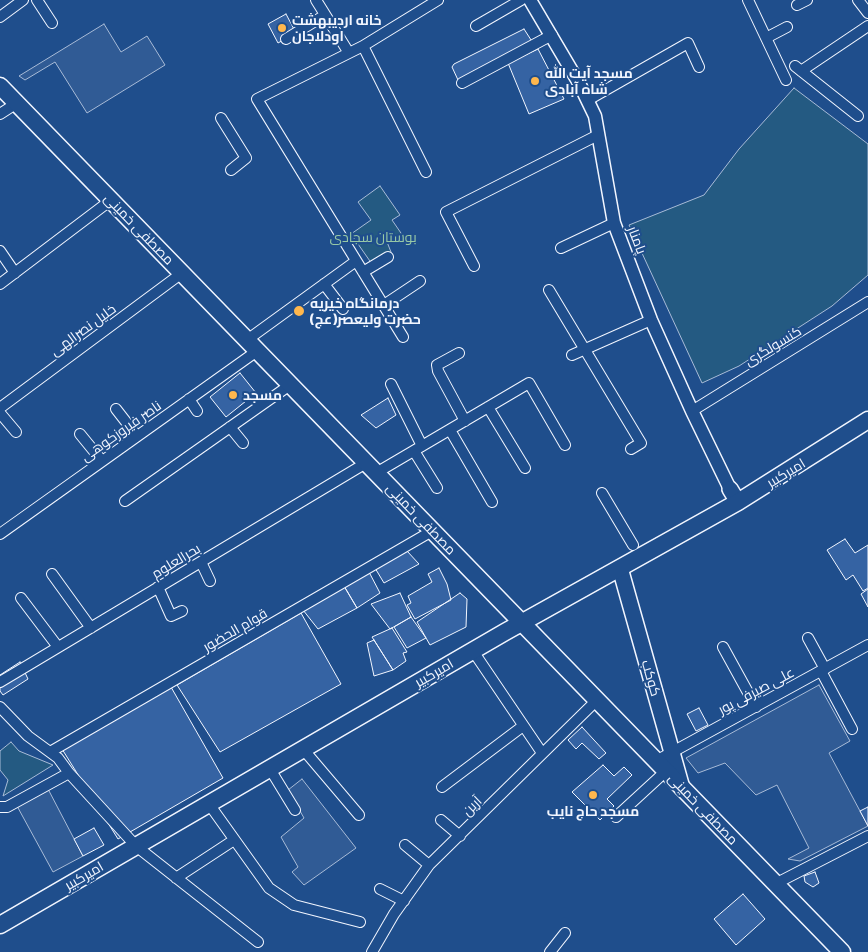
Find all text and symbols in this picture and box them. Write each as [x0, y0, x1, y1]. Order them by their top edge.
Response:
place label: خانه اردیبهشت اودلاجان [292, 12, 382, 44]
marker: خانه اردیبهشت اودلاجان [276, 22, 288, 34]
place label: مسجد آیت الله شاه آبادی [545, 65, 633, 98]
marker: مسجد آیت الله شاه آبادی [529, 75, 541, 87]
street label: مصطفی خمینی [101, 190, 177, 268]
street label: پامنار [624, 224, 650, 256]
park label: بوستان سجادی [329, 229, 417, 245]
place label: درمانگاه خیریه حضرت ولیعصر(عج) [310, 295, 421, 328]
street label: خلیل نصرالهی [47, 300, 119, 360]
marker: درمانگاه خیریه حضرت ولیعصر(عج) [292, 304, 306, 318]
street label: کنسولگری [741, 322, 805, 370]
place label: مسجد [243, 387, 282, 403]
marker: مسجد [227, 389, 239, 401]
street label: ناصر فیروزکوهی [78, 397, 164, 465]
street label: امیرکبیر [764, 455, 808, 491]
street label: مصطفی خمینی [383, 480, 459, 558]
street label: بحرالعلوم [149, 540, 203, 582]
street label: قوام الحضور [200, 605, 270, 655]
street label: امیرکبیر [412, 655, 456, 691]
street label: کوکب [638, 658, 664, 698]
street label: علی صیرفی پور [715, 664, 797, 718]
street label: مصطفی خمینی [665, 770, 741, 848]
marker: مسجد حاج نایب [587, 789, 599, 801]
street label: آرین [459, 793, 485, 819]
place label: مسجد حاج نایب [547, 803, 639, 819]
street label: امیرکبیر [62, 858, 106, 894]

